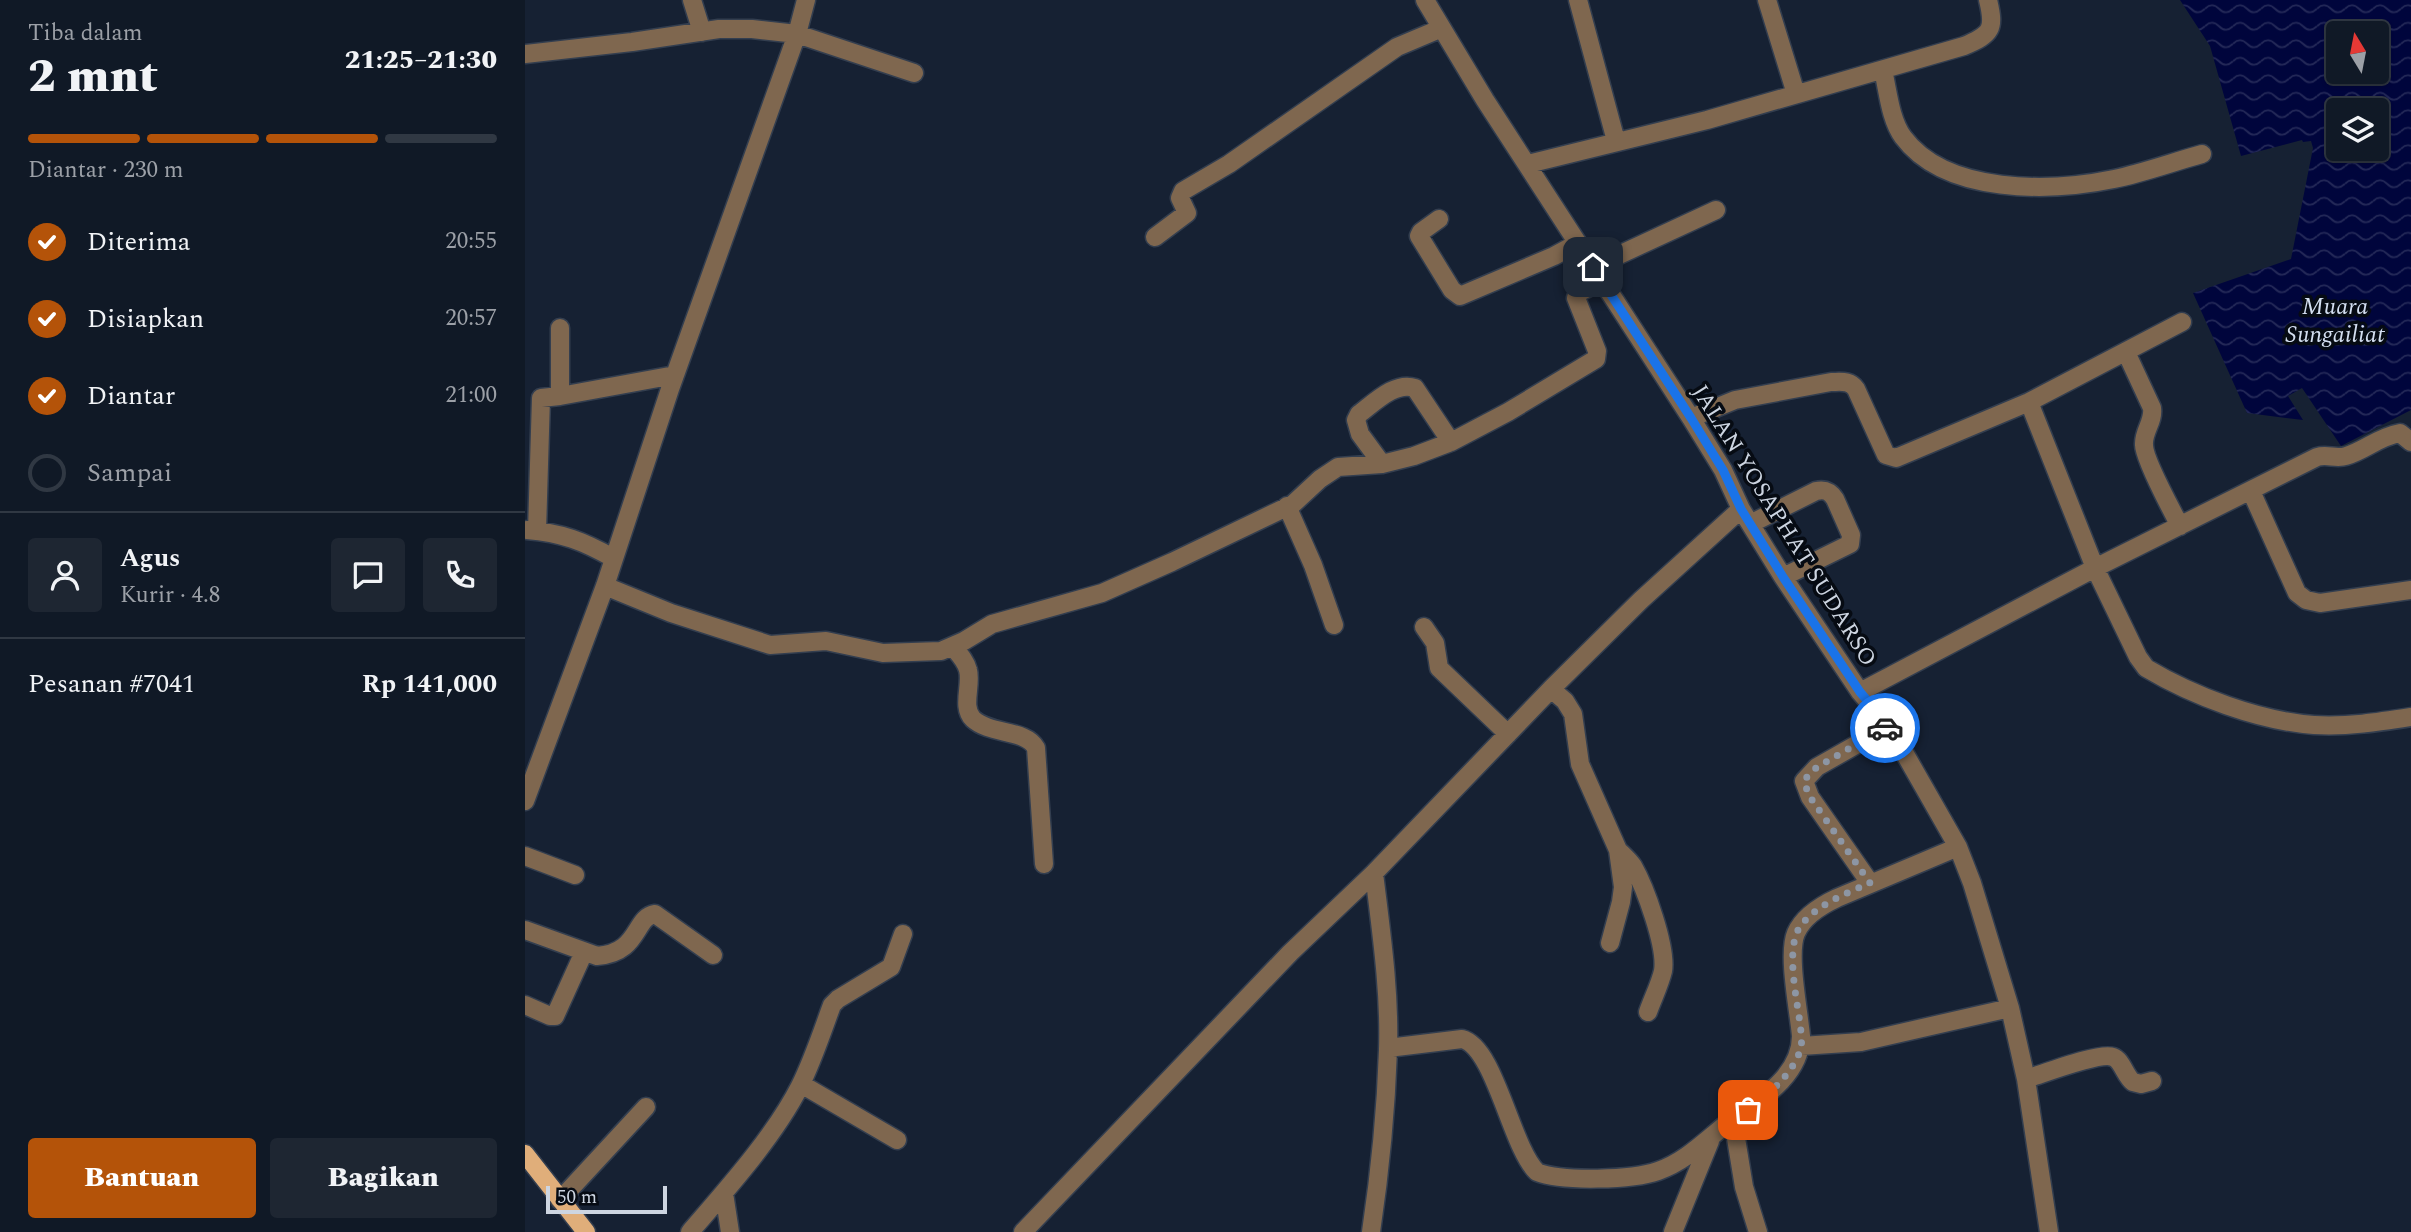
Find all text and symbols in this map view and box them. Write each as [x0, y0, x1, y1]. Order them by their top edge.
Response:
text: Tiba dalam [28, 16, 142, 51]
north arrow [2326, 21, 2389, 84]
map controls [2326, 21, 2389, 161]
text: 21:25–21:30 [345, 40, 497, 80]
text: 2 mnt [28, 42, 158, 112]
button: layers [2326, 98, 2389, 161]
text: Diantar · 230 m [28, 153, 183, 188]
text: Diterima [87, 222, 190, 262]
icon: check [28, 223, 66, 261]
text: 20:55 [445, 224, 497, 259]
pin [1563, 237, 1623, 297]
icon: home [1574, 248, 1612, 286]
water label: Muara Sungailiat [2286, 289, 2385, 353]
text: Disiapkan [87, 299, 204, 339]
icon: check [28, 300, 66, 338]
text: 20:57 [445, 301, 497, 336]
text: Diantar [87, 376, 175, 416]
icon: check [28, 377, 66, 415]
text: 21:00 [445, 378, 497, 413]
street label: JALAN YOSAPHAT SUDARSO [1682, 378, 1885, 673]
text: Sampai [87, 453, 172, 493]
button: person [28, 538, 102, 612]
text: Agus [120, 538, 180, 578]
button: chat [331, 538, 405, 612]
button: phone [423, 538, 497, 612]
text: Kurir · 4.8 [120, 578, 220, 613]
text: Pesanan #7041 [28, 664, 195, 704]
text: Rp 141,000 [362, 664, 497, 704]
courier [1850, 693, 1920, 763]
icon: car [1866, 709, 1904, 747]
pin [1718, 1080, 1778, 1140]
icon: bag [1729, 1091, 1767, 1129]
button: Bantuan [28, 1138, 256, 1218]
button: Bagikan [270, 1138, 497, 1218]
scale bar [546, 1183, 667, 1215]
text: 50 m [557, 1183, 597, 1212]

